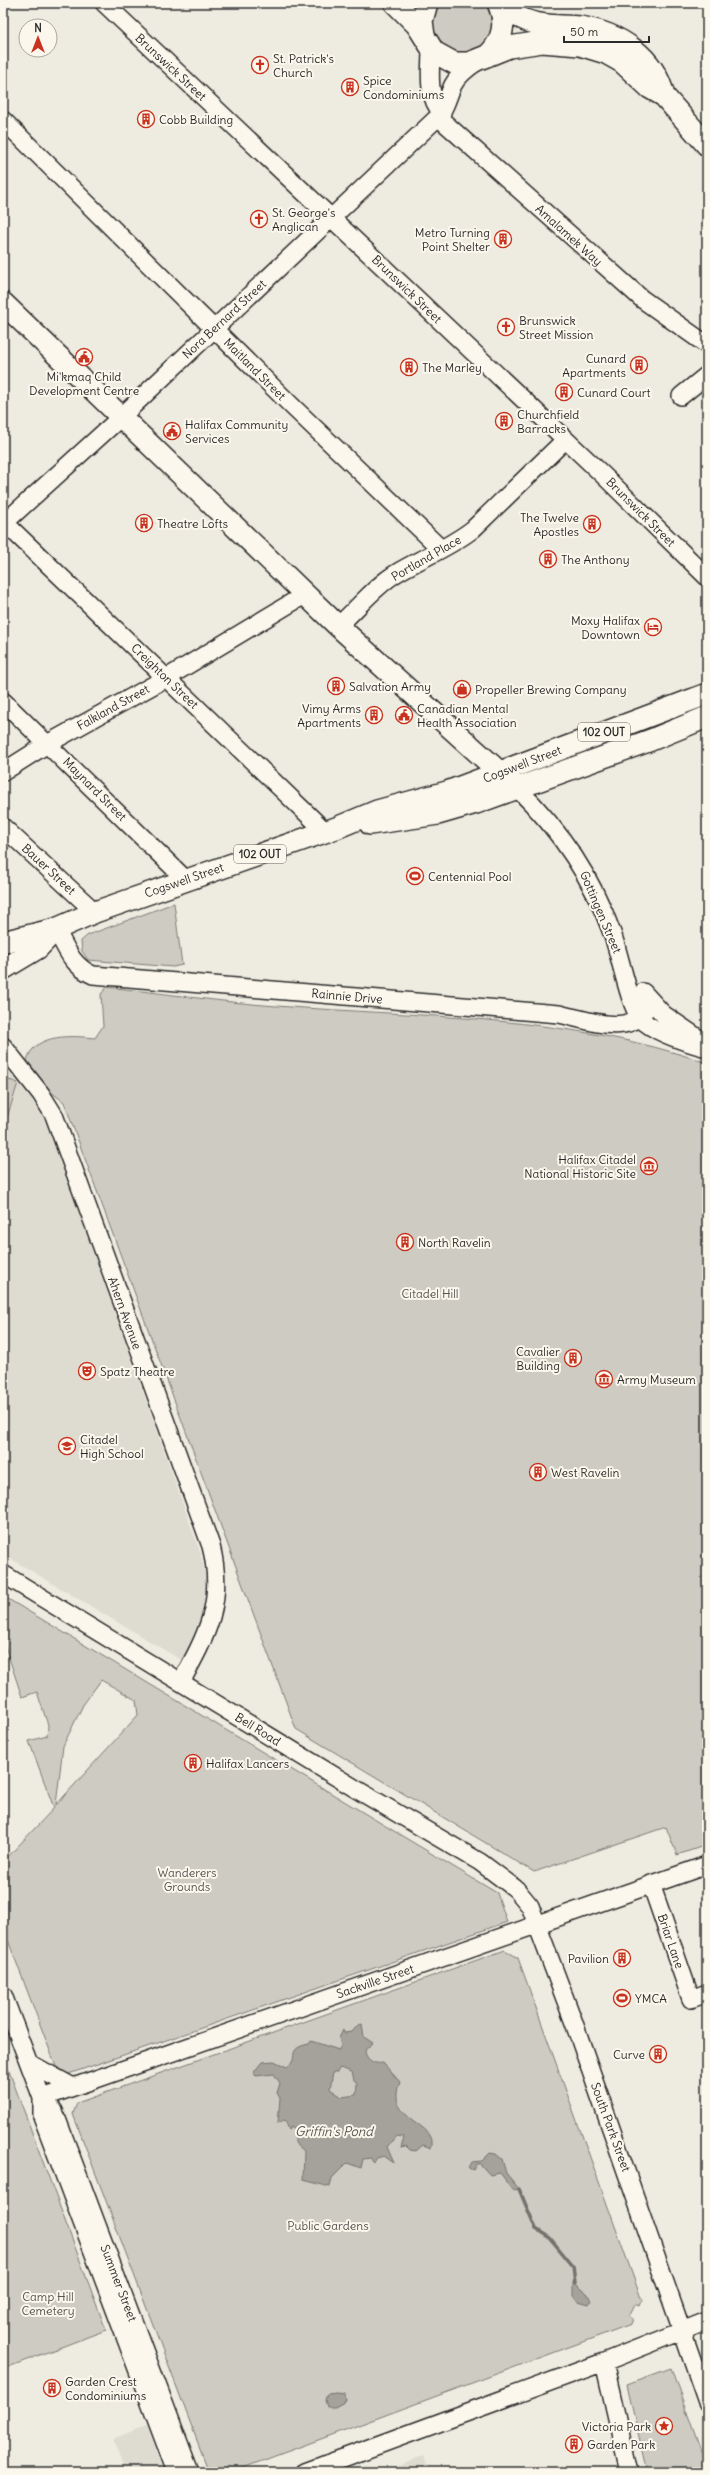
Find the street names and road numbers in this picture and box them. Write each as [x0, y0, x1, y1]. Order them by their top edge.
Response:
street label: Brunswick Street [132, 30, 210, 104]
street label: Amalamek Way [533, 201, 605, 269]
street label: Brunswick Street [369, 252, 445, 326]
street label: Nora Bernard Street [179, 276, 269, 362]
street label: Maitland Street [221, 335, 289, 403]
street label: Brunswick Street [603, 474, 679, 550]
street label: Portland Place [388, 532, 464, 584]
street label: Creighton Street [128, 640, 202, 712]
street label: Falkland Street [74, 681, 152, 733]
road number: 102 OUT [578, 723, 630, 741]
street label: Cogswell Street [481, 742, 563, 786]
street label: Maynard Street [60, 754, 130, 824]
street label: Bauer Street [19, 840, 79, 898]
road number: 102 OUT [234, 845, 286, 863]
street label: Cogswell Street [142, 859, 226, 901]
street label: Gottingen Street [577, 869, 625, 955]
street label: Rainnie Drive [311, 985, 383, 1007]
street label: Ahern Avenue [105, 1275, 145, 1351]
street label: Bell Road [233, 1709, 283, 1749]
street label: Briar Lane [655, 1912, 687, 1970]
street label: Sackville Street [334, 1961, 416, 2001]
street label: South Park Street [588, 2080, 634, 2174]
street label: Summer Street [97, 2243, 141, 2323]

